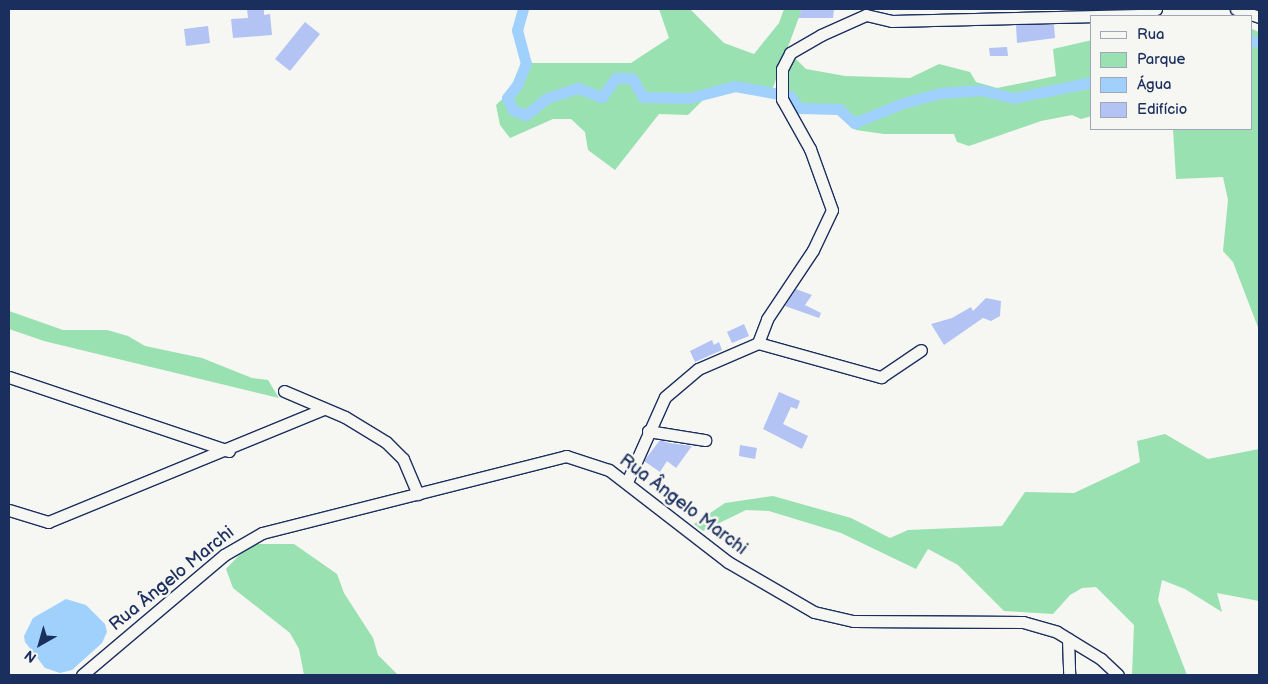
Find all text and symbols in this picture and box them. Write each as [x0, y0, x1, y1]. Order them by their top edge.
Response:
legend [1090, 15, 1253, 130]
text: Rua [1137, 25, 1165, 44]
text: Parque [1137, 50, 1185, 69]
text: Água [1137, 75, 1172, 94]
text: Edifício [1137, 100, 1187, 119]
street label: Rua Ângelo Marchi [615, 450, 751, 560]
street label: Rua Ângelo Marchi [105, 522, 239, 636]
north arrow [15, 619, 65, 669]
text: N [21, 646, 40, 666]

